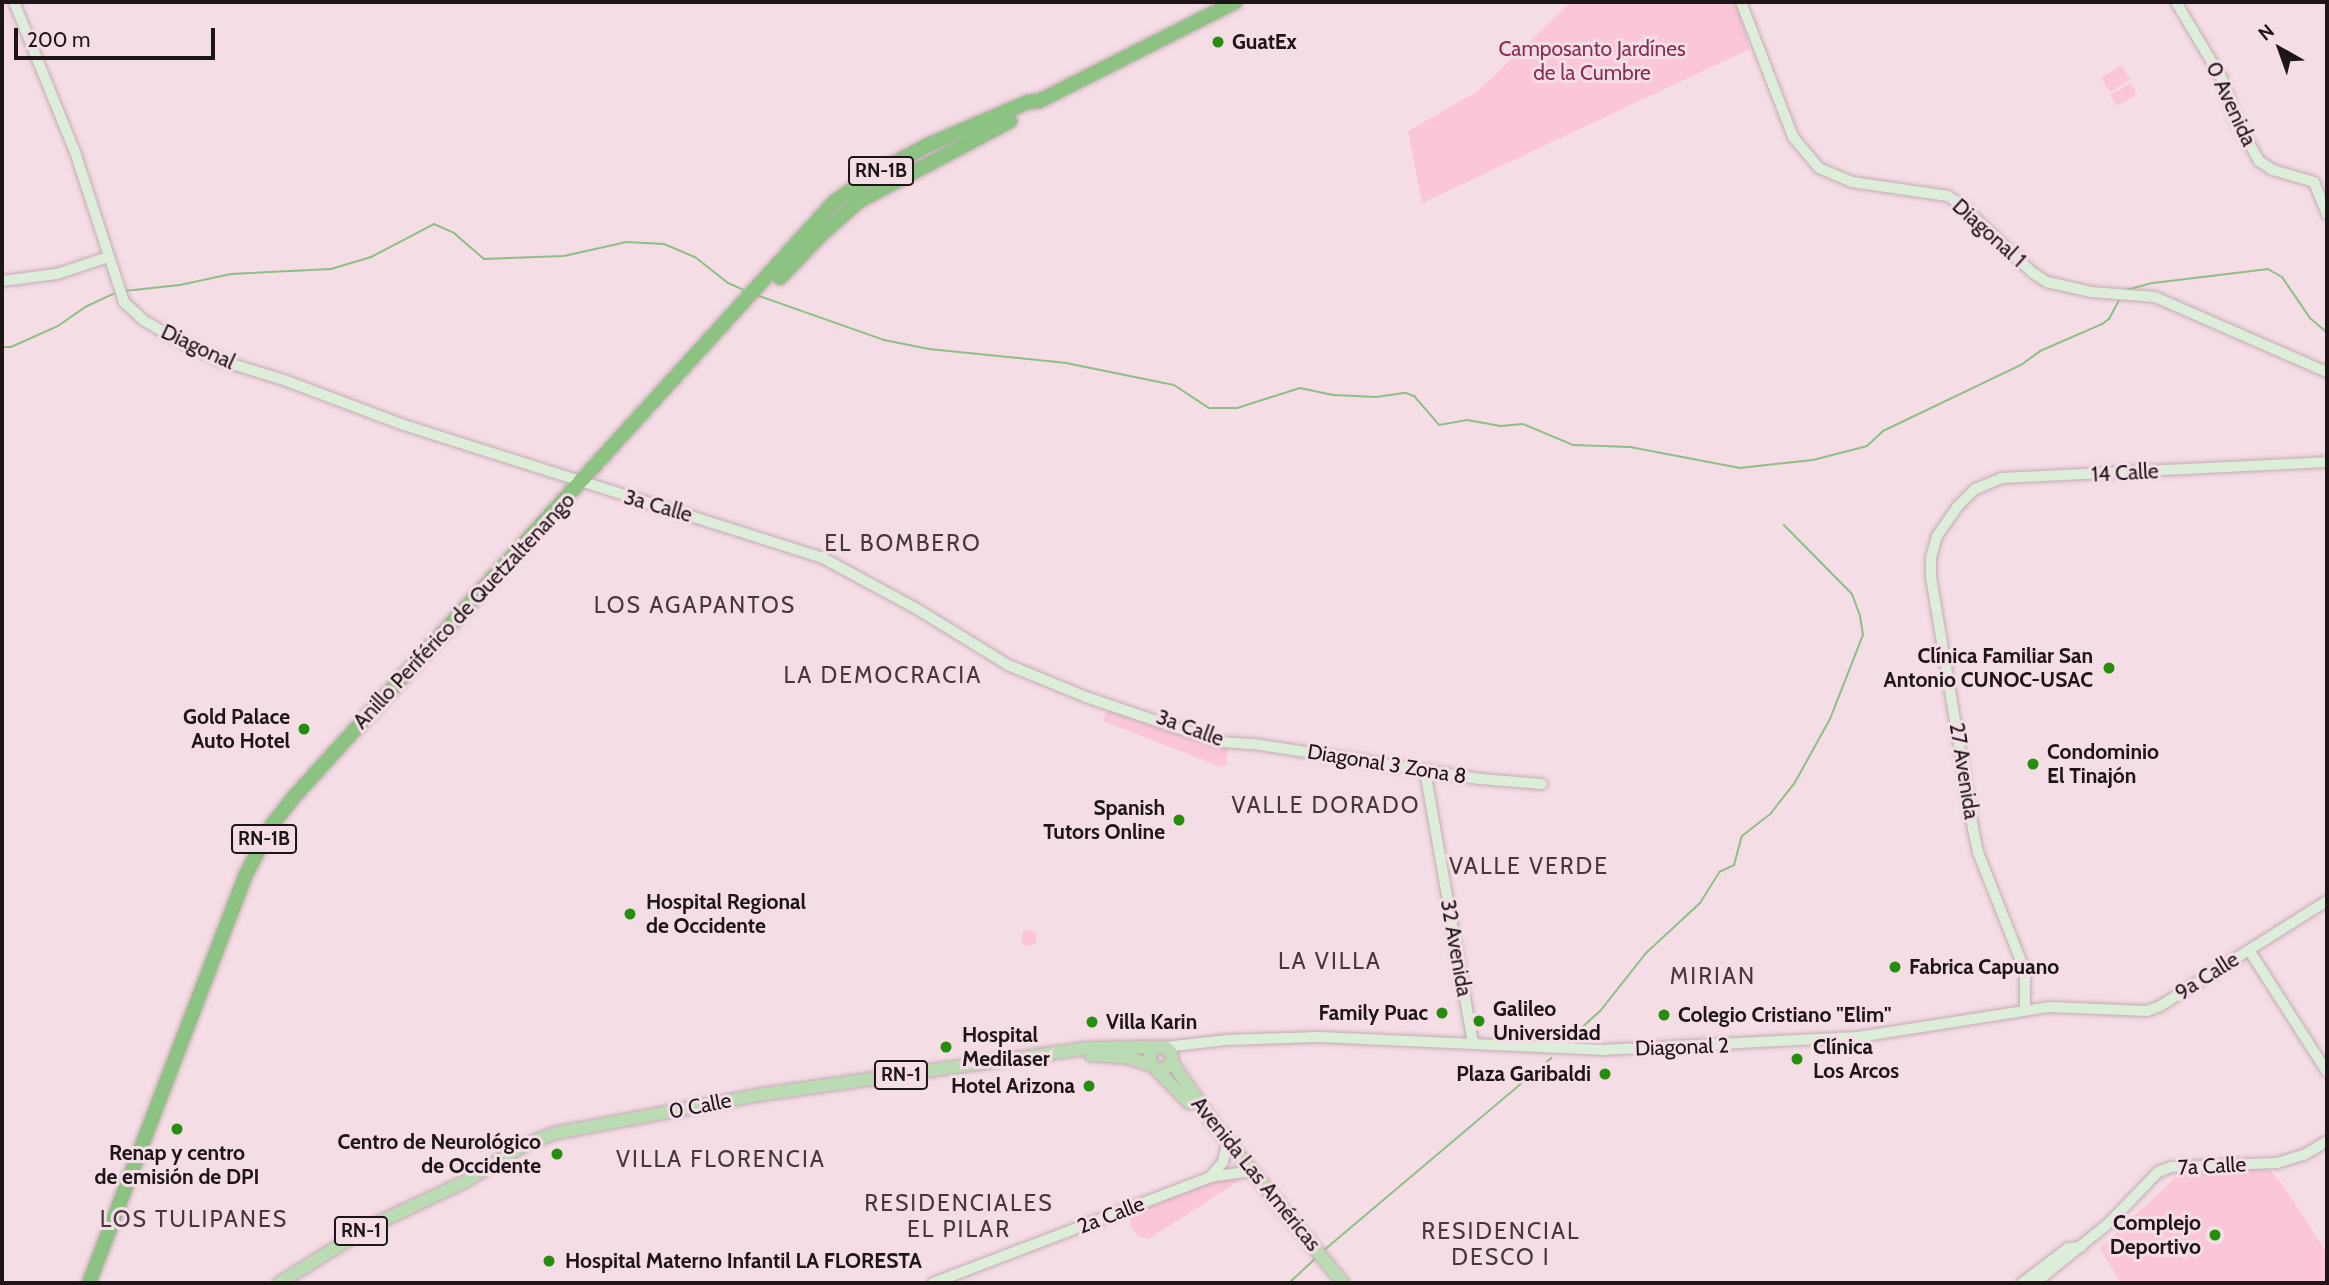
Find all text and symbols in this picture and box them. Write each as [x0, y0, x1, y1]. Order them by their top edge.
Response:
scale bar [18, 14, 219, 58]
north arrow [2245, 14, 2315, 84]
text: N [2254, 19, 2279, 46]
text: 200 m [27, 27, 90, 52]
place label: GuatEx [1232, 29, 1297, 55]
marker: GuatEx [1210, 34, 1226, 50]
park label: Camposanto Jardínes de la Cumbre [1498, 36, 1686, 86]
street label: 0 Avenida [2200, 58, 2262, 150]
road number: RN-1B [848, 155, 914, 186]
street label: Diagonal 1 [1947, 194, 2031, 272]
street label: Diagonal [157, 319, 239, 375]
street label: 14 Calle [2091, 459, 2159, 487]
street label: 3a Calle [621, 484, 695, 528]
street label: Anillo Periférico de Quetzaltenango [348, 488, 580, 734]
district label: EL BOMBERO [826, 529, 980, 557]
district label: LOS AGAPANTOS [595, 591, 795, 619]
place label: Clínica Familiar San Antonio CUNOC-USAC [1884, 643, 2093, 693]
marker: Clínica Familiar San Antonio CUNOC-USAC [2099, 658, 2119, 678]
district label: LA DEMOCRACIA [785, 661, 981, 689]
place label: Gold Palace Auto Hotel [183, 704, 290, 754]
street label: 3a Calle [1153, 704, 1227, 752]
marker: Gold Palace Auto Hotel [296, 721, 312, 737]
street label: 27 Avenida [1944, 721, 1984, 821]
street label: Diagonal 3 Zona 8 [1306, 739, 1468, 789]
place label: Condominio El Tinajón [2047, 739, 2159, 789]
marker: Condominio El Tinajón [2025, 756, 2041, 772]
district label: VALLE DORADO [1233, 791, 1419, 819]
place label: Spanish Tutors Online [1043, 795, 1165, 845]
marker: Spanish Tutors Online [1171, 812, 1187, 828]
road number: RN-1B [231, 824, 297, 854]
district label: VALLE VERDE [1450, 852, 1608, 880]
place label: Hospital Regional de Occidente [646, 889, 806, 939]
street label: 32 Avenida [1435, 898, 1477, 998]
marker: Hospital Regional de Occidente [620, 904, 640, 924]
district label: LA VILLA [1279, 947, 1381, 975]
street label: 9a Calle [2171, 947, 2243, 1005]
place label: Fabrica Capuano [1909, 954, 2059, 980]
marker: Fabrica Capuano [1887, 959, 1903, 975]
district label: MIRIAN [1670, 962, 1756, 990]
place label: Galileo Universidad [1493, 996, 1601, 1046]
place label: Family Puac [1319, 1000, 1428, 1026]
place label: Colegio Cristiano "Elim" [1678, 1002, 1891, 1028]
marker: Family Puac [1434, 1005, 1450, 1021]
marker: Colegio Cristiano "Elim" [1656, 1007, 1672, 1023]
place label: Villa Karin [1106, 1009, 1197, 1035]
marker: Galileo Universidad [1471, 1013, 1487, 1029]
marker: Villa Karin [1084, 1014, 1100, 1030]
place label: Hospital Medilaser [962, 1022, 1050, 1072]
street label: Diagonal 2 [1635, 1033, 1729, 1061]
place label: Clínica Los Arcos [1813, 1034, 1899, 1084]
marker: Hospital Medilaser [936, 1037, 956, 1057]
marker: Clínica Los Arcos [1787, 1049, 1807, 1069]
road number: RN-1 [873, 1060, 929, 1091]
place label: Plaza Garibaldi [1456, 1061, 1591, 1087]
marker: Plaza Garibaldi [1597, 1066, 1613, 1082]
place label: Hotel Arizona [951, 1073, 1075, 1099]
marker: Hotel Arizona [1081, 1078, 1097, 1094]
street label: 0 Calle [667, 1088, 733, 1124]
street label: Avenida Las Américas [1186, 1092, 1326, 1256]
marker: Renap y centro de emisión de DPI [169, 1121, 185, 1137]
place label: Centro de Neurológico de Occidente [337, 1129, 541, 1179]
place label: Renap y centro de emisión de DPI [95, 1140, 259, 1190]
marker: Centro de Neurológico de Occidente [547, 1144, 567, 1164]
district label: VILLA FLORENCIA [618, 1145, 824, 1173]
street label: 7a Calle [2177, 1152, 2247, 1180]
district label: RESIDENCIALES EL PILAR [866, 1189, 1052, 1243]
street label: 2a Calle [1074, 1191, 1148, 1239]
district label: LOS TULIPANES [101, 1205, 287, 1233]
place label: Complejo Deportivo [2110, 1210, 2201, 1260]
road number: RN-1 [333, 1216, 389, 1246]
district label: RESIDENCIAL DESCO I [1423, 1217, 1579, 1271]
marker: Complejo Deportivo [2207, 1227, 2223, 1243]
place label: Hospital Materno Infantil LA FLORESTA [565, 1248, 922, 1274]
marker: Hospital Materno Infantil LA FLORESTA [539, 1251, 559, 1271]

